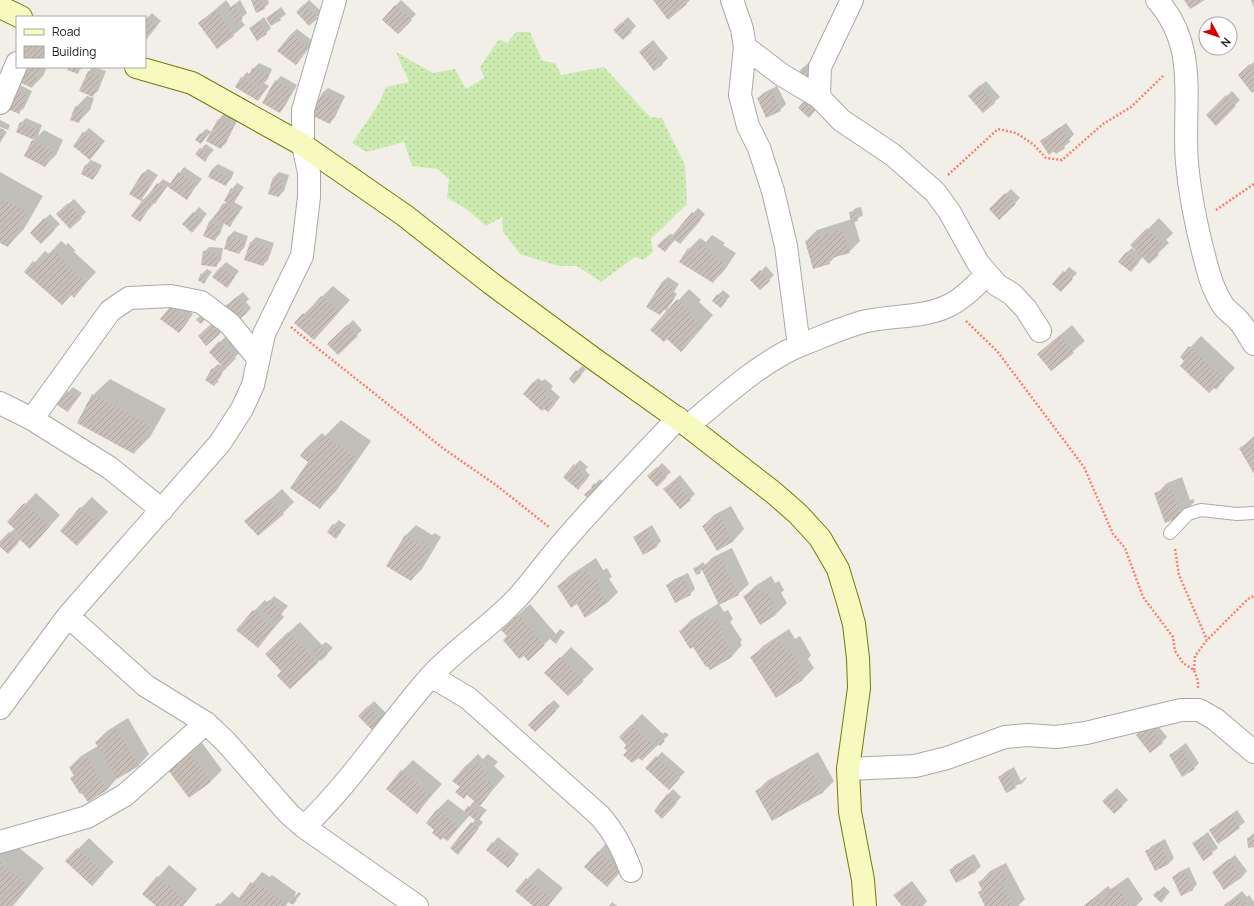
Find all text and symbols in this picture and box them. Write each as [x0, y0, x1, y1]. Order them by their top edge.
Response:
legend [16, 16, 146, 68]
north arrow [1198, 16, 1238, 56]
text: Road [52, 23, 80, 40]
text: N [1218, 35, 1234, 51]
text: Building [52, 43, 96, 60]

